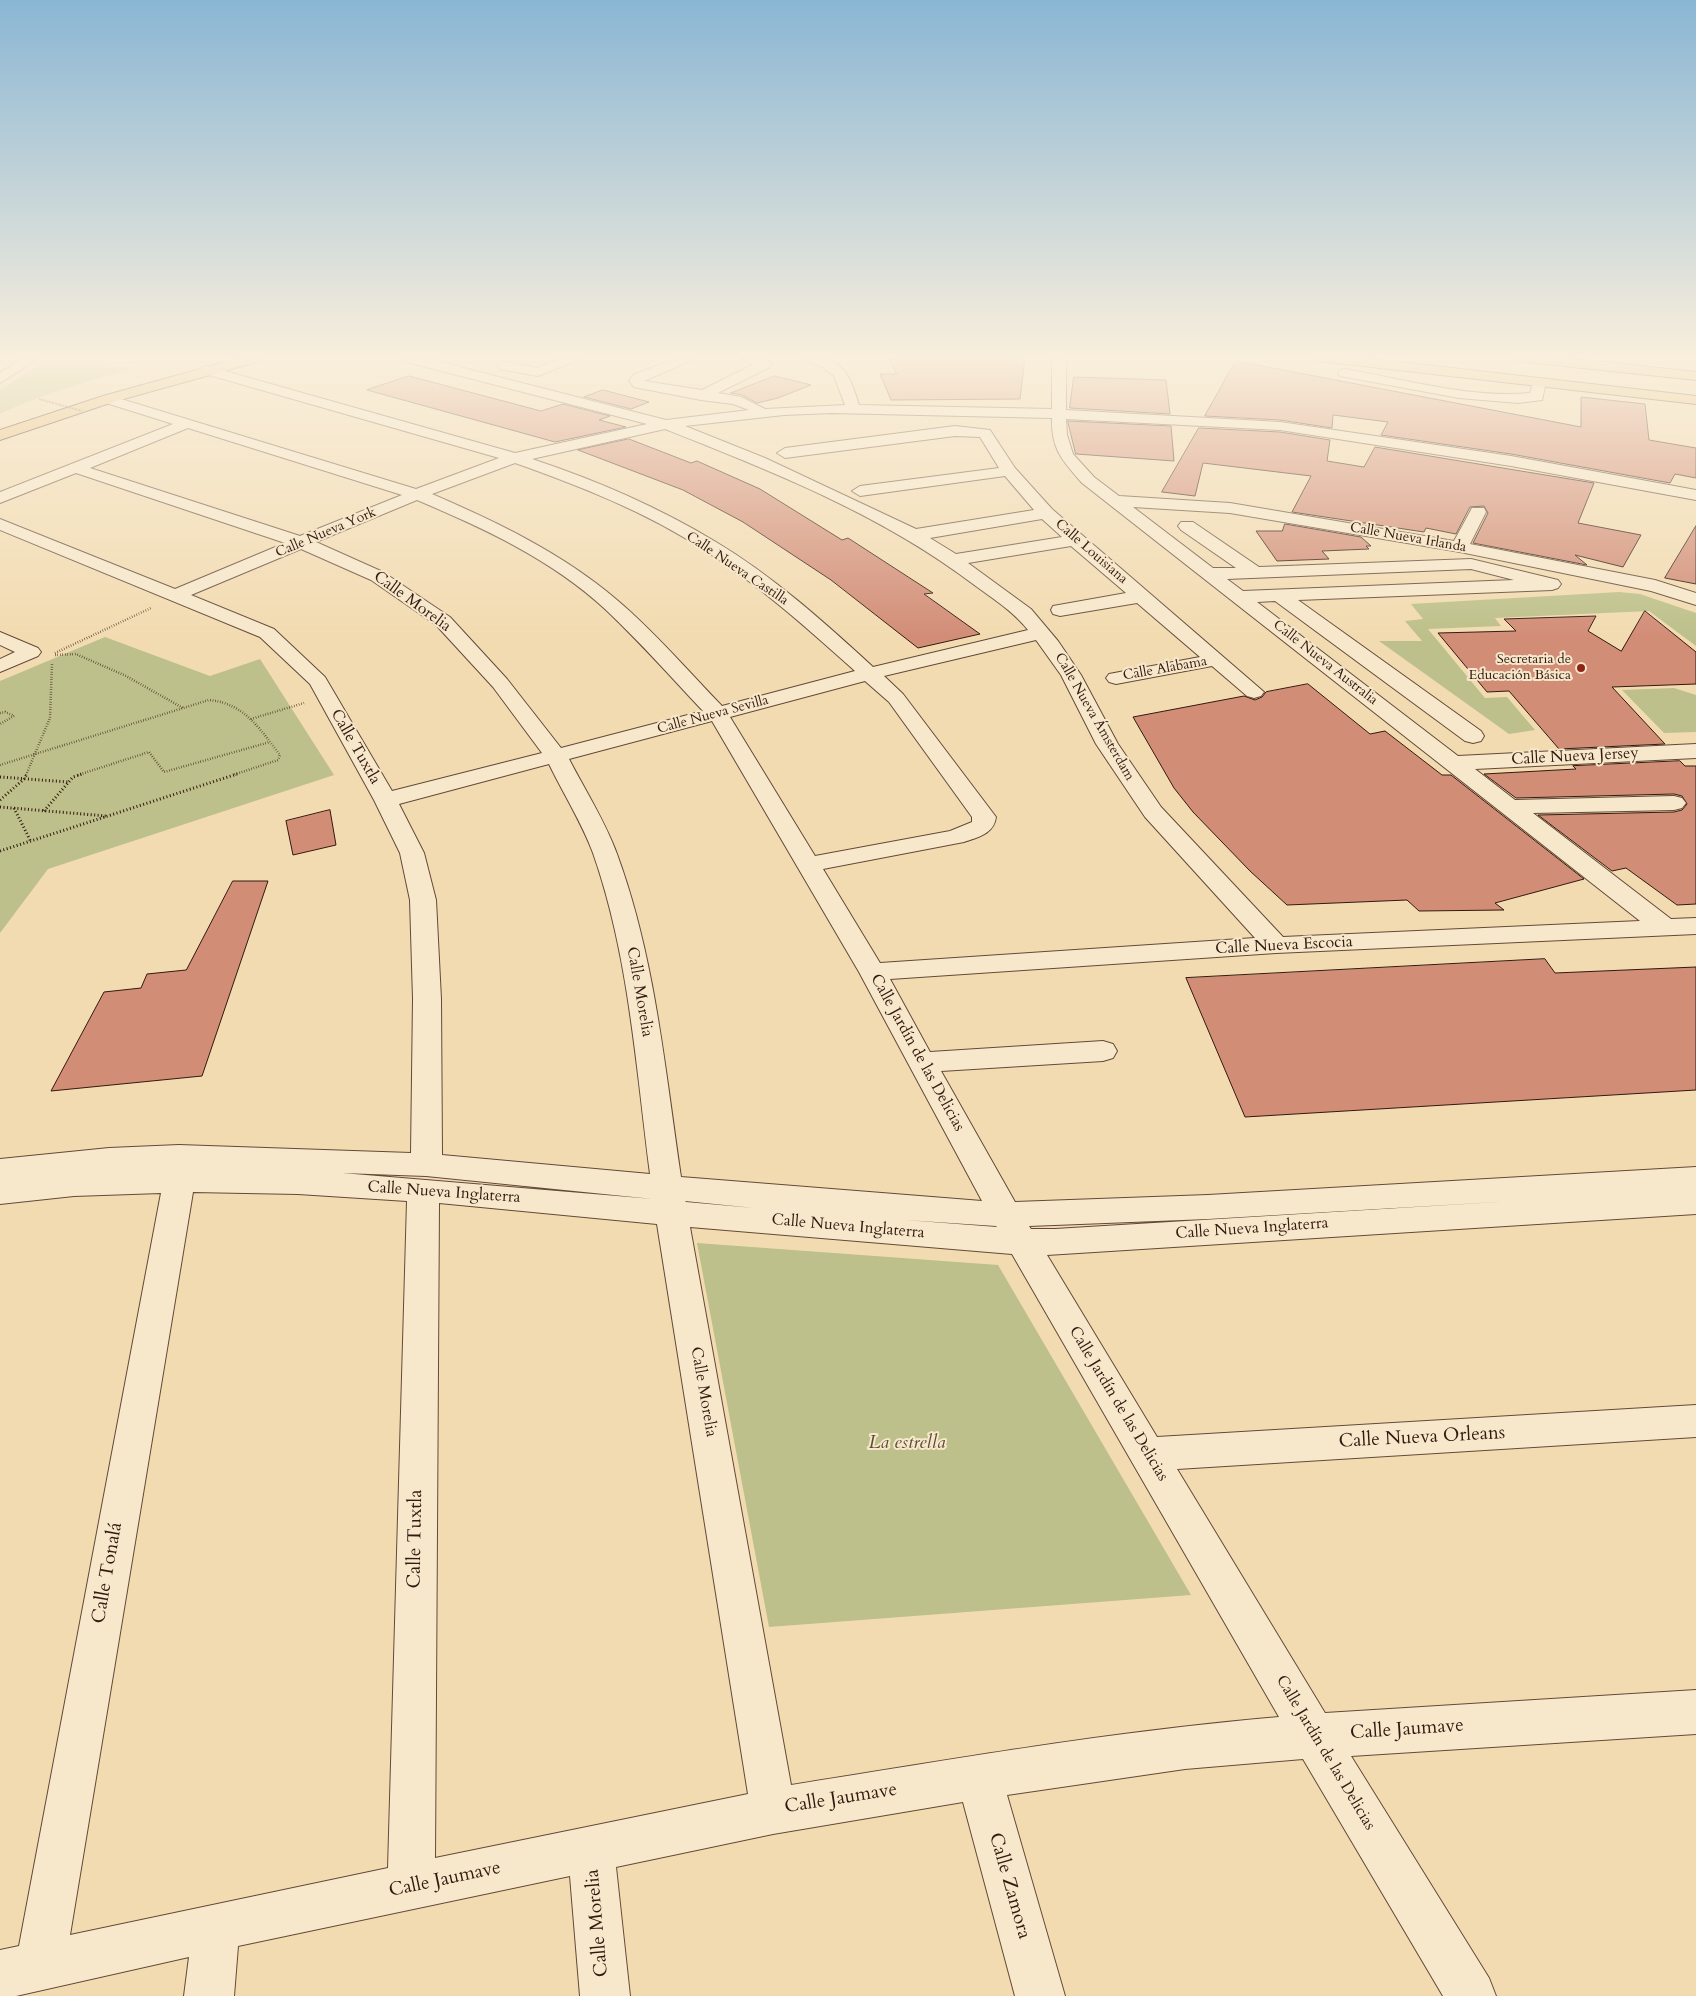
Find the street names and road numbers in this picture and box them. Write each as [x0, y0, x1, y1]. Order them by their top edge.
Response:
street label: Calle Nueva York [273, 504, 379, 562]
street label: Calle Louisiana [1051, 516, 1131, 588]
street label: Calle Nueva Irlanda [1349, 519, 1467, 557]
street label: Calle Nueva Castilla [683, 529, 791, 609]
street label: Calle Morelia [369, 567, 455, 637]
street label: Calle Nueva Australia [1269, 617, 1381, 709]
street label: Calle Nueva Ámsterdam [1051, 650, 1137, 784]
street label: Calle Alabama [1122, 653, 1208, 685]
street label: Calle Nueva Sevilla [656, 692, 770, 738]
street label: Calle Tuxtla [326, 706, 384, 788]
street label: Calle Nueva Jersey [1511, 744, 1639, 770]
street label: Calle Nueva Escocia [1215, 933, 1353, 959]
street label: Calle Morelia [622, 945, 656, 1039]
street label: Calle Jardín de las Delicias [866, 971, 968, 1135]
street label: Calle Nueva Inglaterra [367, 1178, 521, 1208]
street label: Calle Nueva Inglaterra [771, 1211, 925, 1243]
street label: Calle Nueva Inglaterra [1175, 1214, 1329, 1244]
street label: Calle Jardín de las Delicias [1064, 1323, 1172, 1485]
street label: Calle Morelia [686, 1345, 720, 1439]
street label: Calle Nueva Orleans [1338, 1422, 1506, 1454]
street label: Calle Tuxtla [404, 1489, 428, 1589]
street label: Calle Tonalá [88, 1521, 128, 1625]
street label: Calle Jardín de las Delicias [1271, 1672, 1379, 1834]
street label: Calle Jaumave [1349, 1715, 1465, 1745]
street label: Calle Jaumave [783, 1779, 899, 1819]
street label: Calle Zamora [983, 1830, 1035, 1942]
street label: Calle Jaumave [387, 1857, 503, 1903]
street label: Calle Morelia [582, 1868, 614, 1978]

